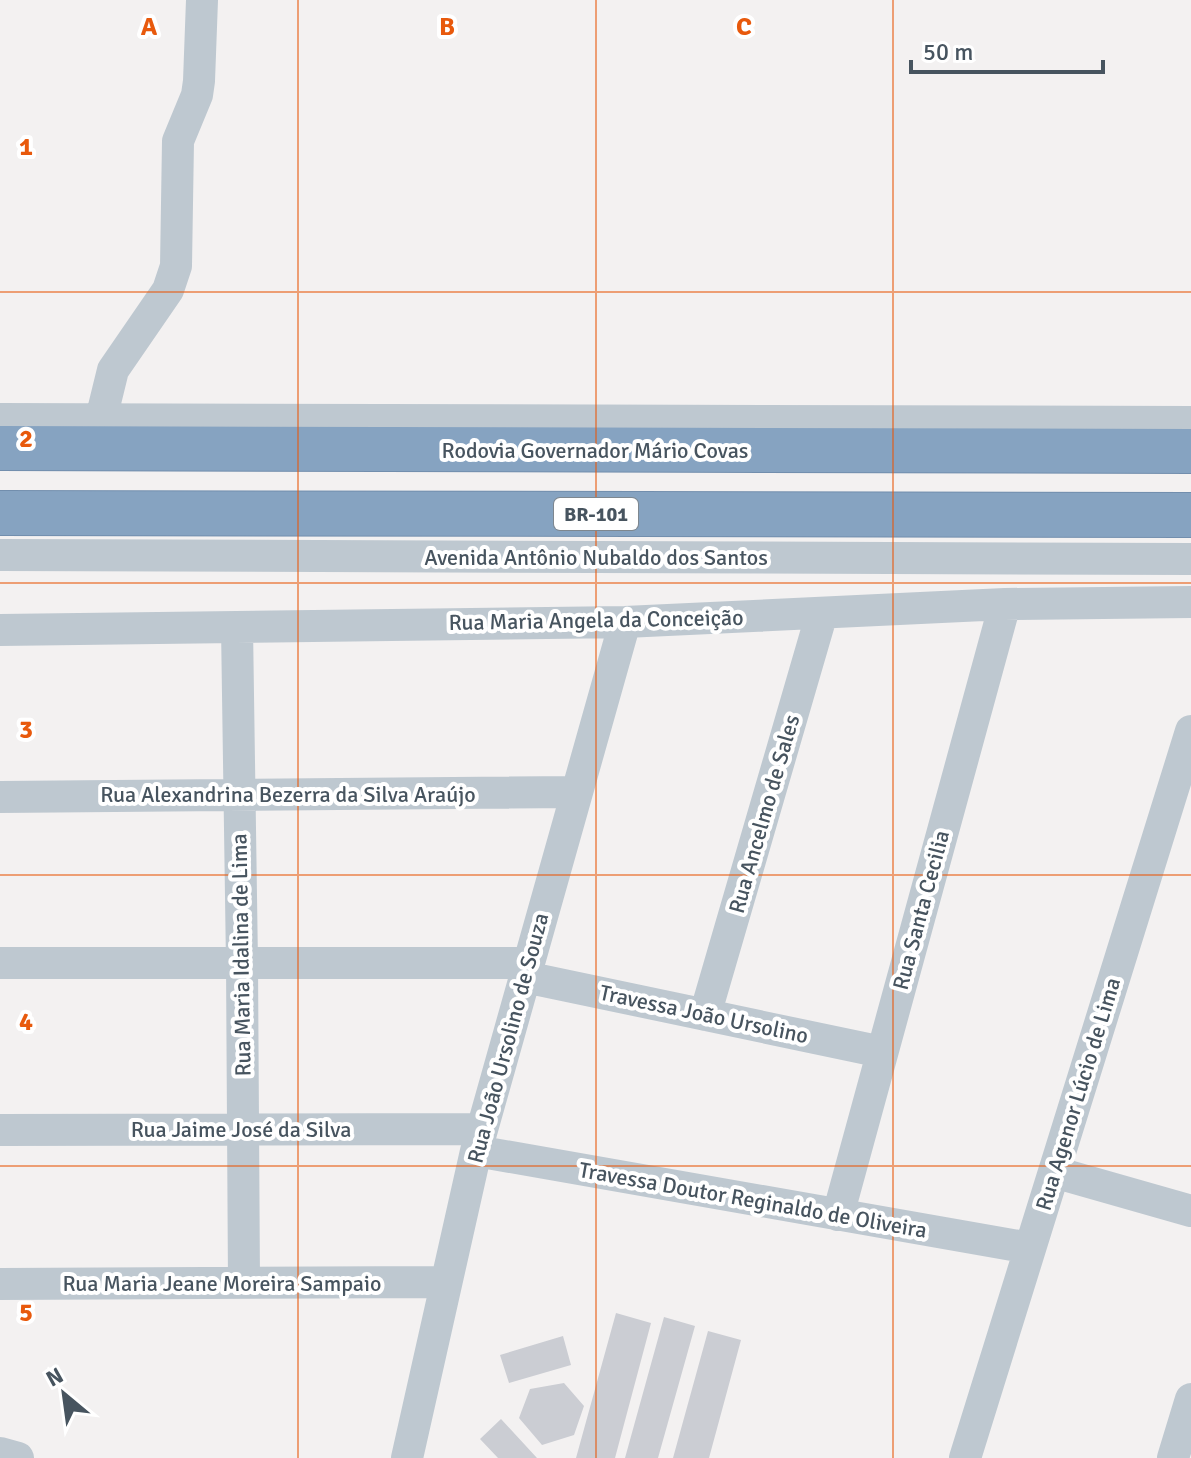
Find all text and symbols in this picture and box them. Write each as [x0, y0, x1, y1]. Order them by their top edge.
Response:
text: A [141, 11, 158, 43]
text: B [439, 11, 455, 43]
text: C [736, 11, 752, 43]
scale bar [911, 24, 1103, 74]
text: 50 m [923, 37, 973, 67]
text: 1 [19, 131, 33, 163]
text: 2 [19, 423, 33, 455]
street label: Rodovia Governador Mário Covas [442, 437, 748, 464]
road number: BR-101 [554, 498, 638, 530]
street label: Avenida Antônio Nubaldo dos Santos [424, 544, 768, 571]
street label: Rua Maria Angela da Conceição [448, 604, 744, 636]
street label: Rua Ancelmo de Sales [723, 712, 805, 916]
text: 3 [19, 714, 33, 746]
street label: Rua Alexandrina Bezerra da Silva Araújo [100, 781, 476, 808]
street label: Rua Santa Cecilia [887, 827, 955, 993]
street label: Rua Maria Idalina de Lima [225, 833, 257, 1077]
street label: Rua João Ursolino de Souza [462, 910, 554, 1166]
street label: Rua Agenor Lúcio de Lima [1030, 974, 1126, 1214]
street label: Travessa João Ursolino [597, 979, 811, 1049]
text: 4 [19, 1006, 33, 1038]
street label: Rua Jaime José da Silva [131, 1116, 351, 1143]
street label: Travessa Doutor Reginaldo de Oliveira [577, 1156, 929, 1244]
street label: Rua Maria Jeane Moreira Sampaio [63, 1270, 381, 1297]
text: 5 [19, 1297, 33, 1329]
north arrow [24, 1354, 104, 1434]
text: N [41, 1361, 68, 1392]

